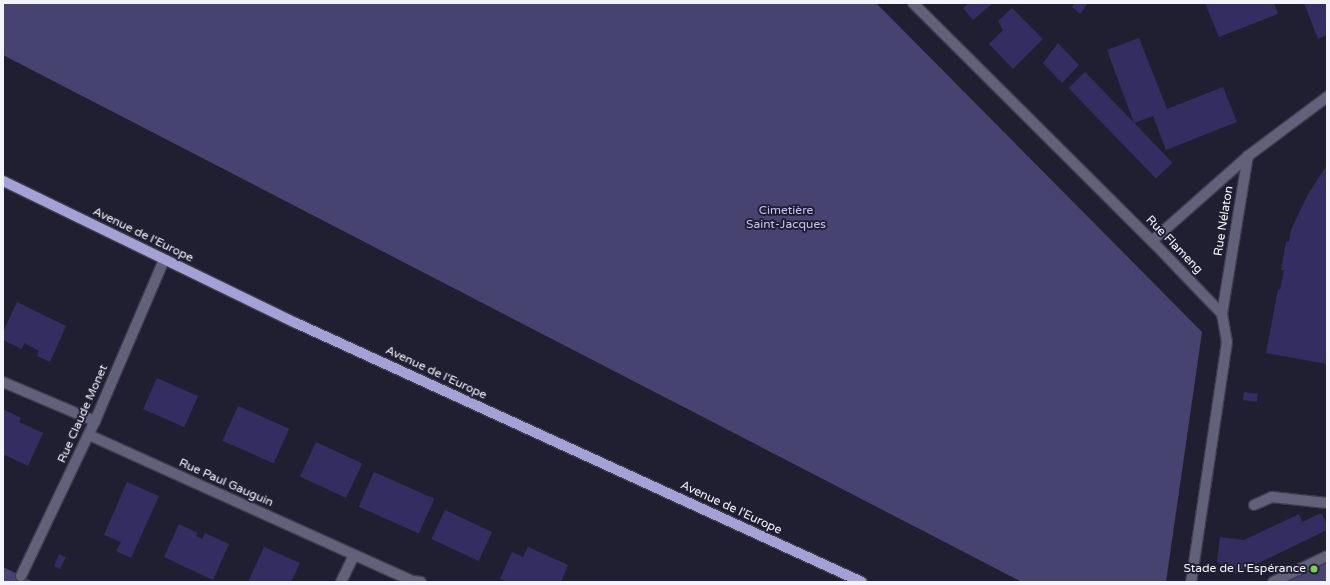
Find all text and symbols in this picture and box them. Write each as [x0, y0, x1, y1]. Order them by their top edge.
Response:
street label: Rue Nélaton [1211, 185, 1237, 257]
street label: Avenue de l'Europe [90, 204, 196, 266]
park label: Cimetière Saint-Jacques [746, 204, 826, 232]
street label: Rue Flameng [1143, 213, 1205, 277]
street label: Avenue de l'Europe [383, 343, 489, 403]
street label: Rue Claude Monet [55, 363, 111, 465]
street label: Rue Paul Gauguin [177, 456, 275, 510]
street label: Avenue de l'Europe [678, 478, 784, 538]
place label: Stade de L'Espérance [1184, 562, 1306, 576]
marker: Stade de L'Espérance [1309, 564, 1319, 574]

